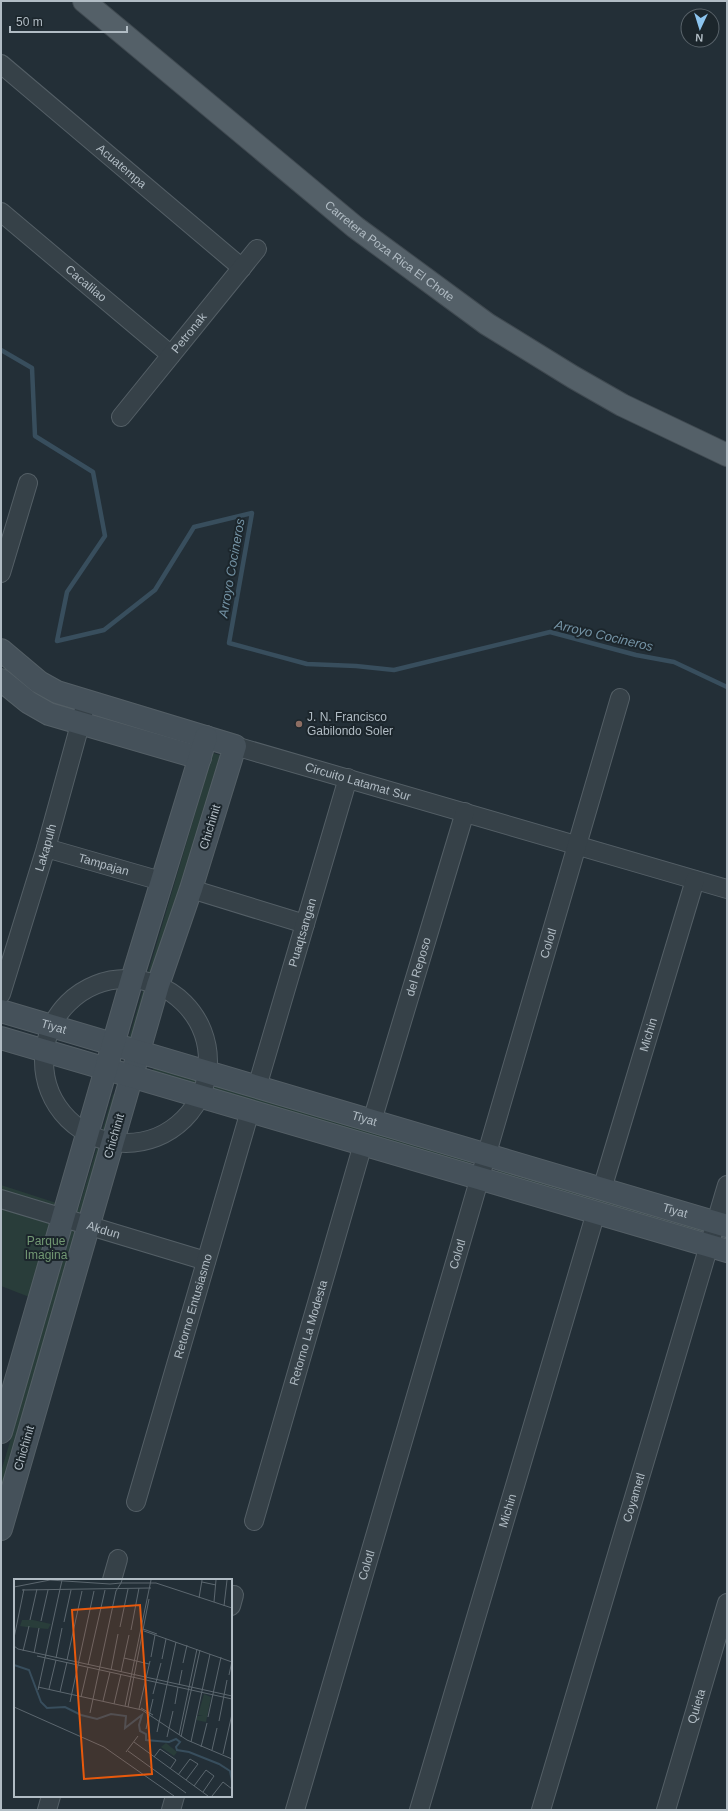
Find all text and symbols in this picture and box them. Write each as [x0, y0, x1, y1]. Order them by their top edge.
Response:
scale bar [10, 8, 127, 34]
north arrow [680, 8, 720, 48]
text: 50 m [16, 15, 43, 29]
text: N [695, 32, 704, 44]
street label: Acuatempa [94, 141, 150, 191]
street label: Carretera Poza Rica El Chote [322, 198, 457, 305]
street label: Cacalilao [63, 262, 110, 305]
street label: Petronak [168, 309, 210, 356]
water label: Arroyo Cocineros [215, 517, 248, 620]
water label: Arroyo Cocineros [552, 617, 655, 654]
place label: J. N. Francisco Gabilondo Soler [307, 710, 393, 738]
marker: J. N. Francisco Gabilondo Soler [294, 719, 304, 729]
street label: Circuito Latamat Sur [303, 760, 412, 804]
street label: Chichinit [197, 802, 224, 851]
street label: Lakapulh [32, 822, 59, 873]
street label: Tampajan [77, 851, 131, 878]
street label: Puaqtsangan [286, 897, 319, 969]
street label: Colotl [537, 927, 559, 960]
street label: del Reposo [403, 935, 434, 998]
street label: Tiyat [39, 1016, 69, 1037]
street label: Michin [637, 1016, 660, 1053]
street label: Tiyat [350, 1108, 379, 1129]
street label: Chichinit [101, 1111, 127, 1160]
street label: Tiyat [661, 1200, 690, 1221]
street label: Akdun [85, 1218, 122, 1242]
park label: Parque Imagina [25, 1234, 68, 1262]
street label: Colotl [446, 1238, 468, 1271]
street label: Retorno Entusiasmo [171, 1252, 215, 1360]
street label: Retorno La Modesta [287, 1278, 330, 1387]
street label: Chichinit [11, 1423, 37, 1472]
street label: Coyametl [620, 1471, 648, 1524]
street label: Michin [496, 1492, 519, 1529]
street label: Colotl [356, 1549, 378, 1582]
inset map [14, 1579, 232, 1797]
street label: Quieta [685, 1687, 708, 1725]

